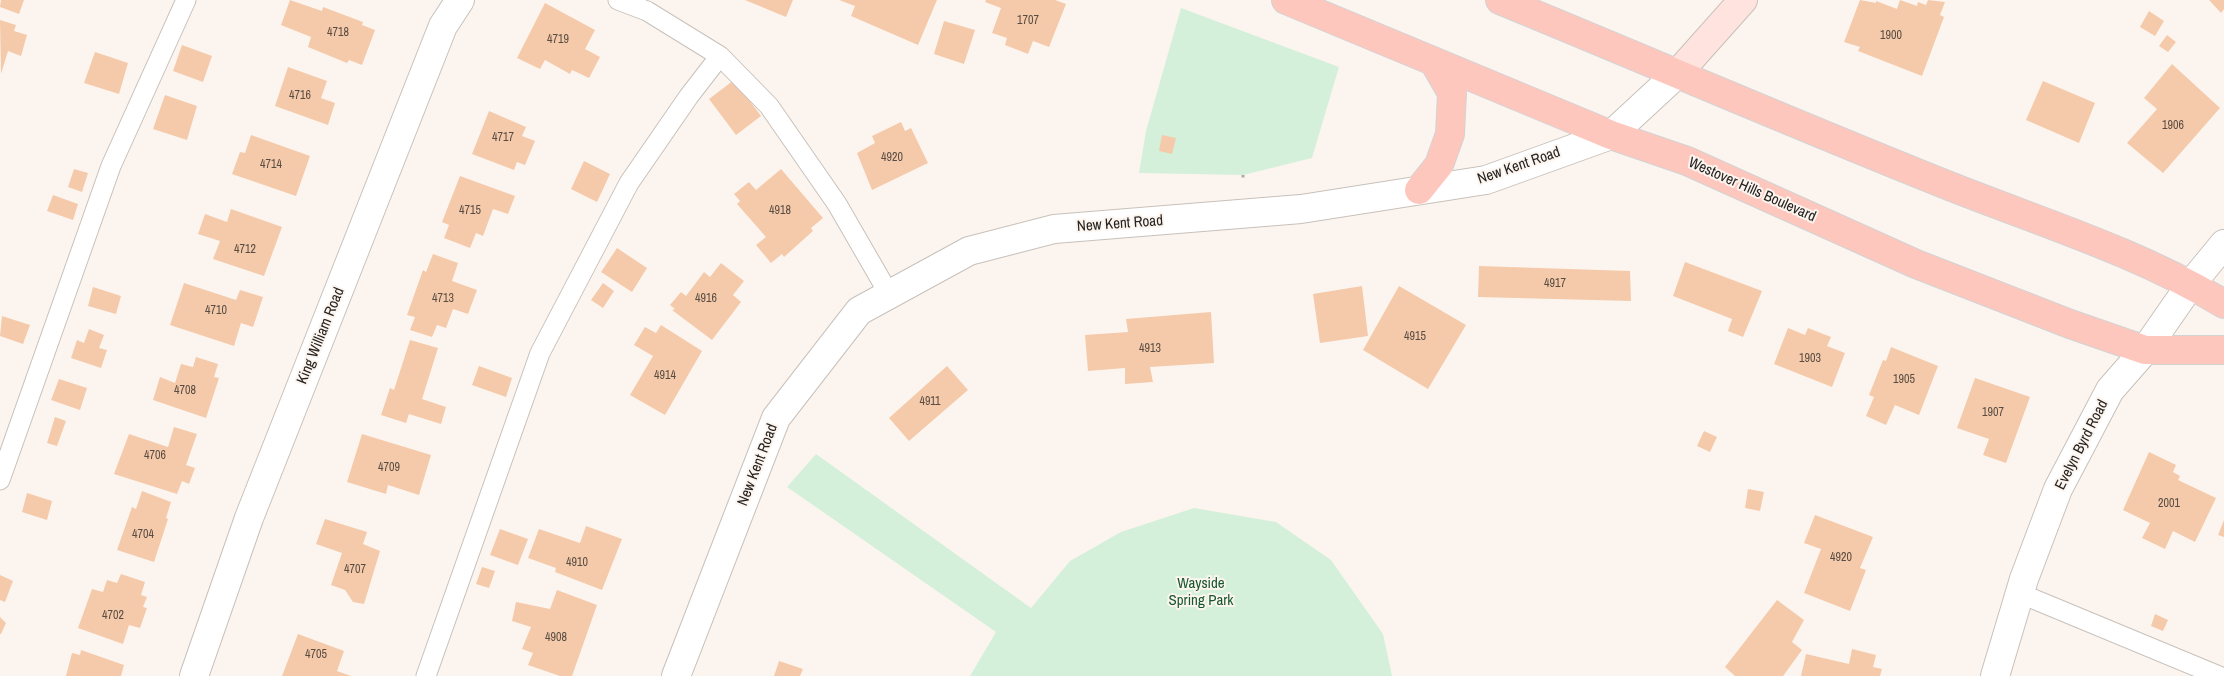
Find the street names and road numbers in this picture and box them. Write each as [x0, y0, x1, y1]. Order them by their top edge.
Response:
street label: New Kent Road [1475, 143, 1563, 189]
street label: Westover Hills Boulevard [1685, 154, 1819, 226]
street label: New Kent Road [1076, 212, 1164, 236]
street label: King William Road [293, 285, 349, 387]
street label: Evelyn Byrd Road [2052, 397, 2112, 493]
street label: New Kent Road [734, 422, 782, 508]

